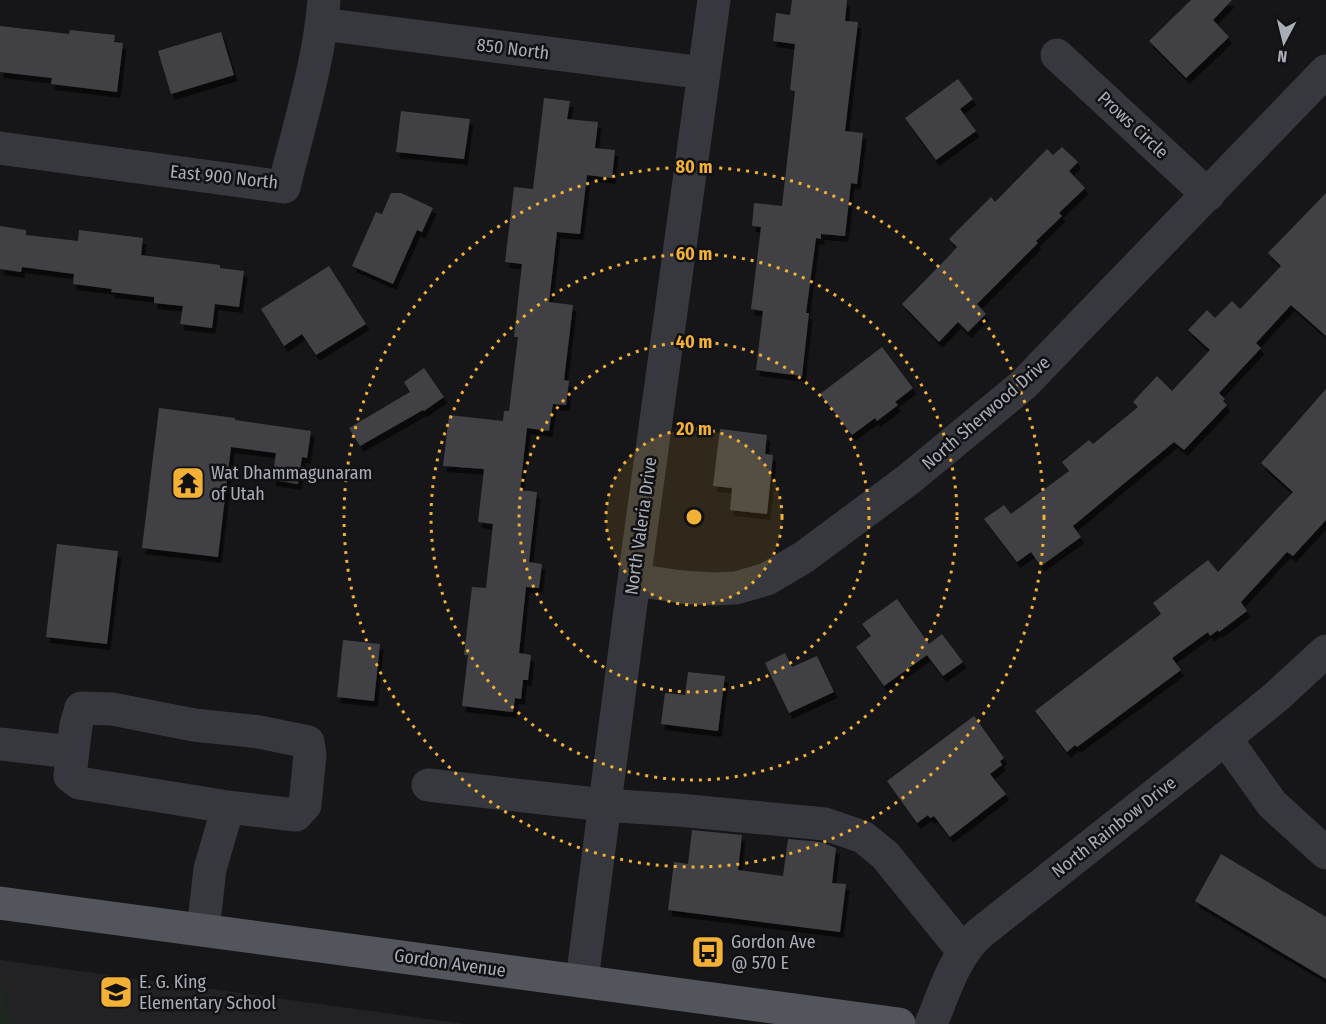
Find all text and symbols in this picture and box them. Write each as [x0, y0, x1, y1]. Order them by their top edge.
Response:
north arrow [1254, 12, 1314, 72]
street label: 850 North [475, 34, 551, 64]
text: N [1276, 46, 1288, 66]
street label: Prows Circle [1093, 87, 1173, 163]
text: 80 m [676, 156, 712, 178]
street label: East 900 North [169, 160, 279, 194]
text: 60 m [676, 243, 712, 265]
text: 40 m [676, 331, 712, 353]
street label: North Sherwood Drive [917, 351, 1055, 475]
text: 20 m [675, 418, 712, 440]
street label: North Valeria Drive [620, 456, 662, 596]
place label: Wat Dhammagunaram of Utah [211, 462, 372, 505]
temple icon: Wat Dhammagunaram of Utah [170, 465, 206, 501]
centre of rings [684, 507, 704, 527]
street label: North Rainbow Drive [1047, 772, 1181, 882]
place label: Gordon Ave @ 570 E [731, 931, 816, 974]
bus stop icon: Gordon Ave @ 570 E [690, 934, 726, 970]
street label: Gordon Avenue [393, 944, 507, 982]
place label: E. G. King Elementary School [139, 971, 276, 1014]
school or university icon: E. G. King Elementary School [98, 974, 134, 1010]

